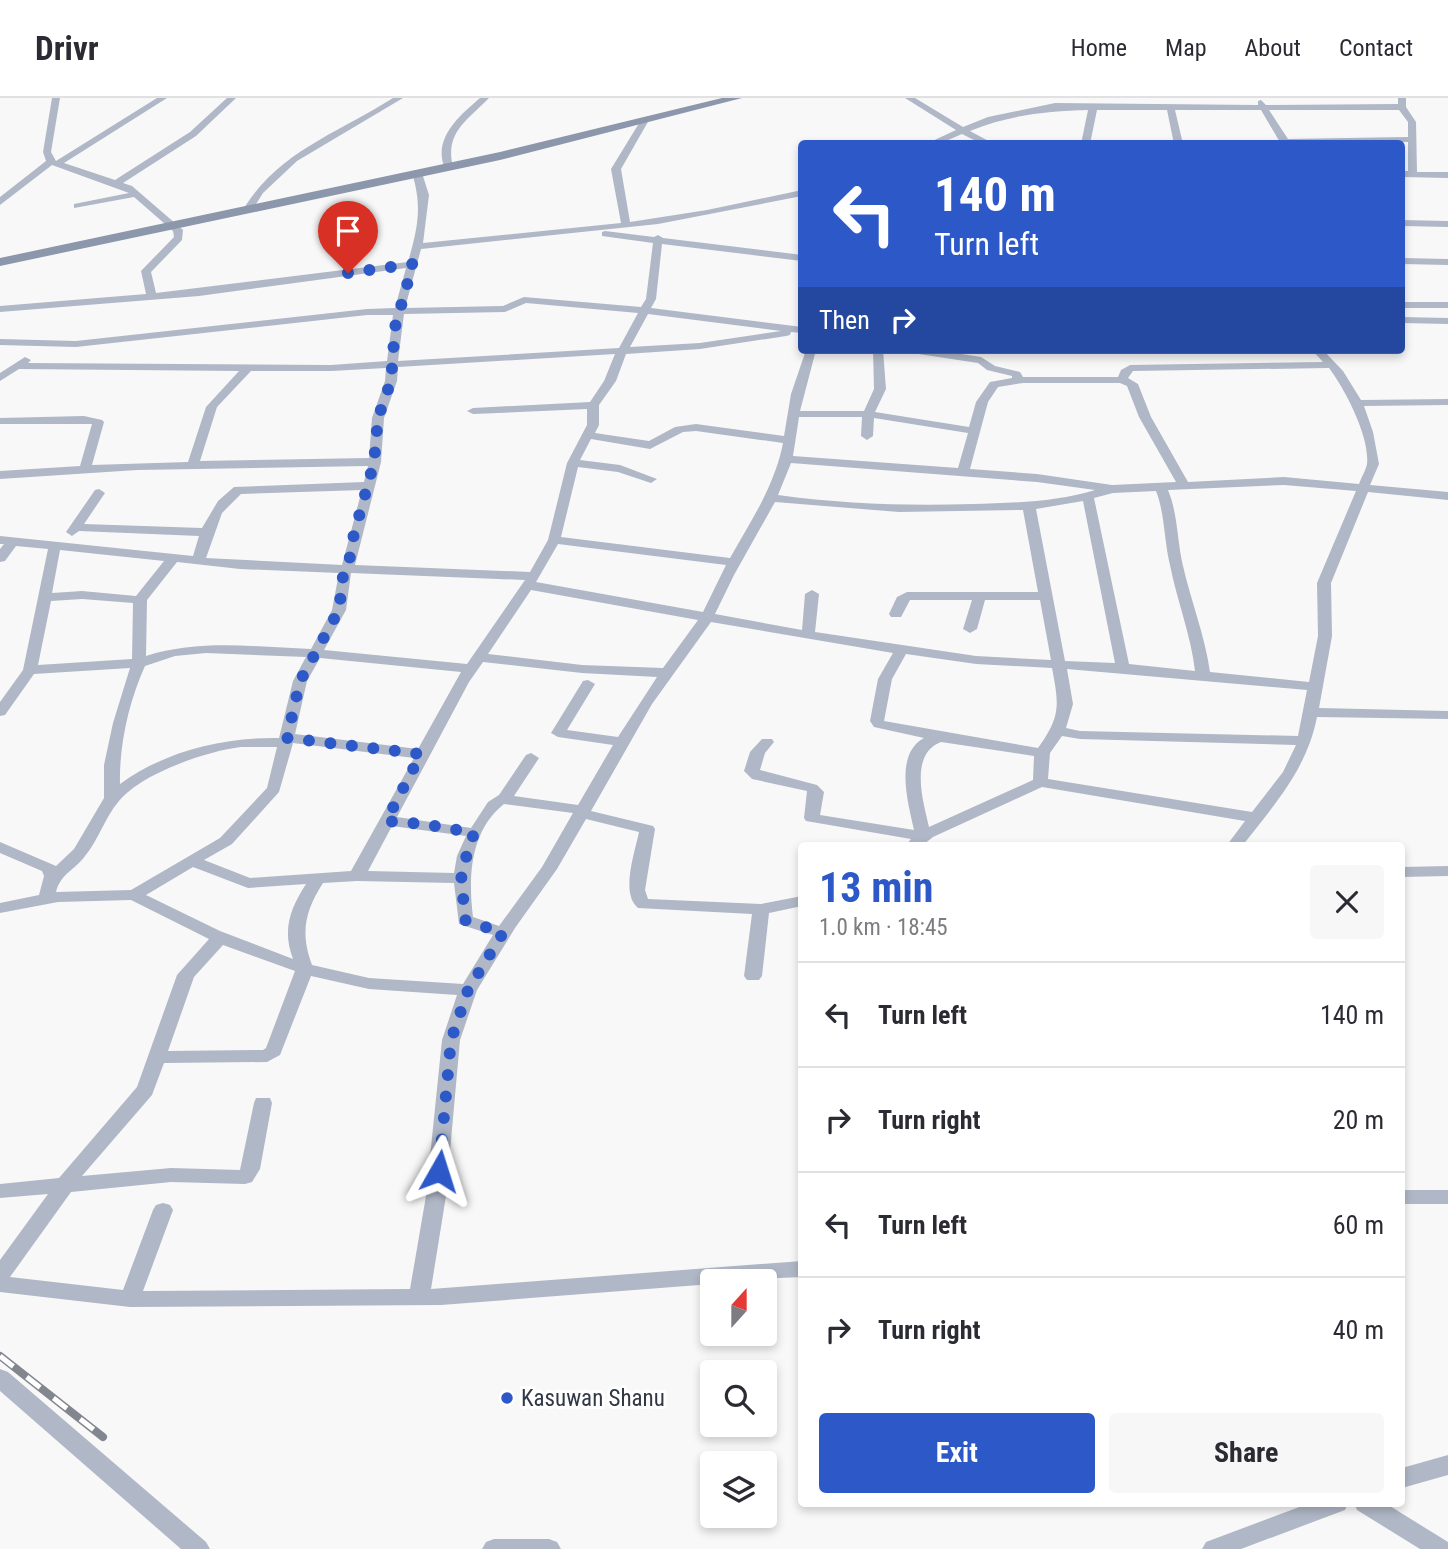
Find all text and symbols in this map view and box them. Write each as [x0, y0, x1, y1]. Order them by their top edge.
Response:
text: Drivr [35, 29, 99, 68]
text: Home [1071, 34, 1127, 62]
text: Map [1165, 34, 1207, 62]
text: About [1245, 34, 1301, 62]
text: Contact [1339, 34, 1413, 62]
text: 140 m [934, 166, 1056, 223]
icon: left [819, 168, 910, 259]
pin [318, 201, 378, 273]
icon: arrive [329, 212, 367, 250]
text: Turn left [934, 225, 1039, 263]
icon: right [884, 301, 922, 339]
text: Then [819, 305, 870, 335]
text: 13 min [819, 863, 934, 912]
button: close [1310, 865, 1384, 939]
text: 1.0 km · 18:45 [819, 914, 948, 941]
icon: left [819, 996, 857, 1034]
text: Turn left [878, 1000, 967, 1030]
text: 140 m [1320, 1000, 1384, 1030]
icon: right [819, 1101, 857, 1139]
text: Turn right [878, 1105, 980, 1135]
text: 20 m [1333, 1105, 1384, 1135]
position arrow [402, 1134, 476, 1208]
icon: left [819, 1206, 857, 1244]
text: Turn left [878, 1210, 967, 1240]
text: 60 m [1333, 1210, 1384, 1240]
north arrow [700, 1269, 777, 1346]
map controls [700, 1269, 777, 1528]
icon: right [819, 1311, 857, 1349]
text: Turn right [878, 1315, 980, 1345]
text: 40 m [1333, 1315, 1384, 1345]
button: search [700, 1360, 777, 1437]
place label: Kasuwan Shanu [521, 1385, 665, 1412]
marker: Kasuwan Shanu [499, 1390, 515, 1406]
button: Exit [819, 1413, 1095, 1493]
button: Share [1109, 1413, 1384, 1493]
button: layers [700, 1451, 777, 1528]

